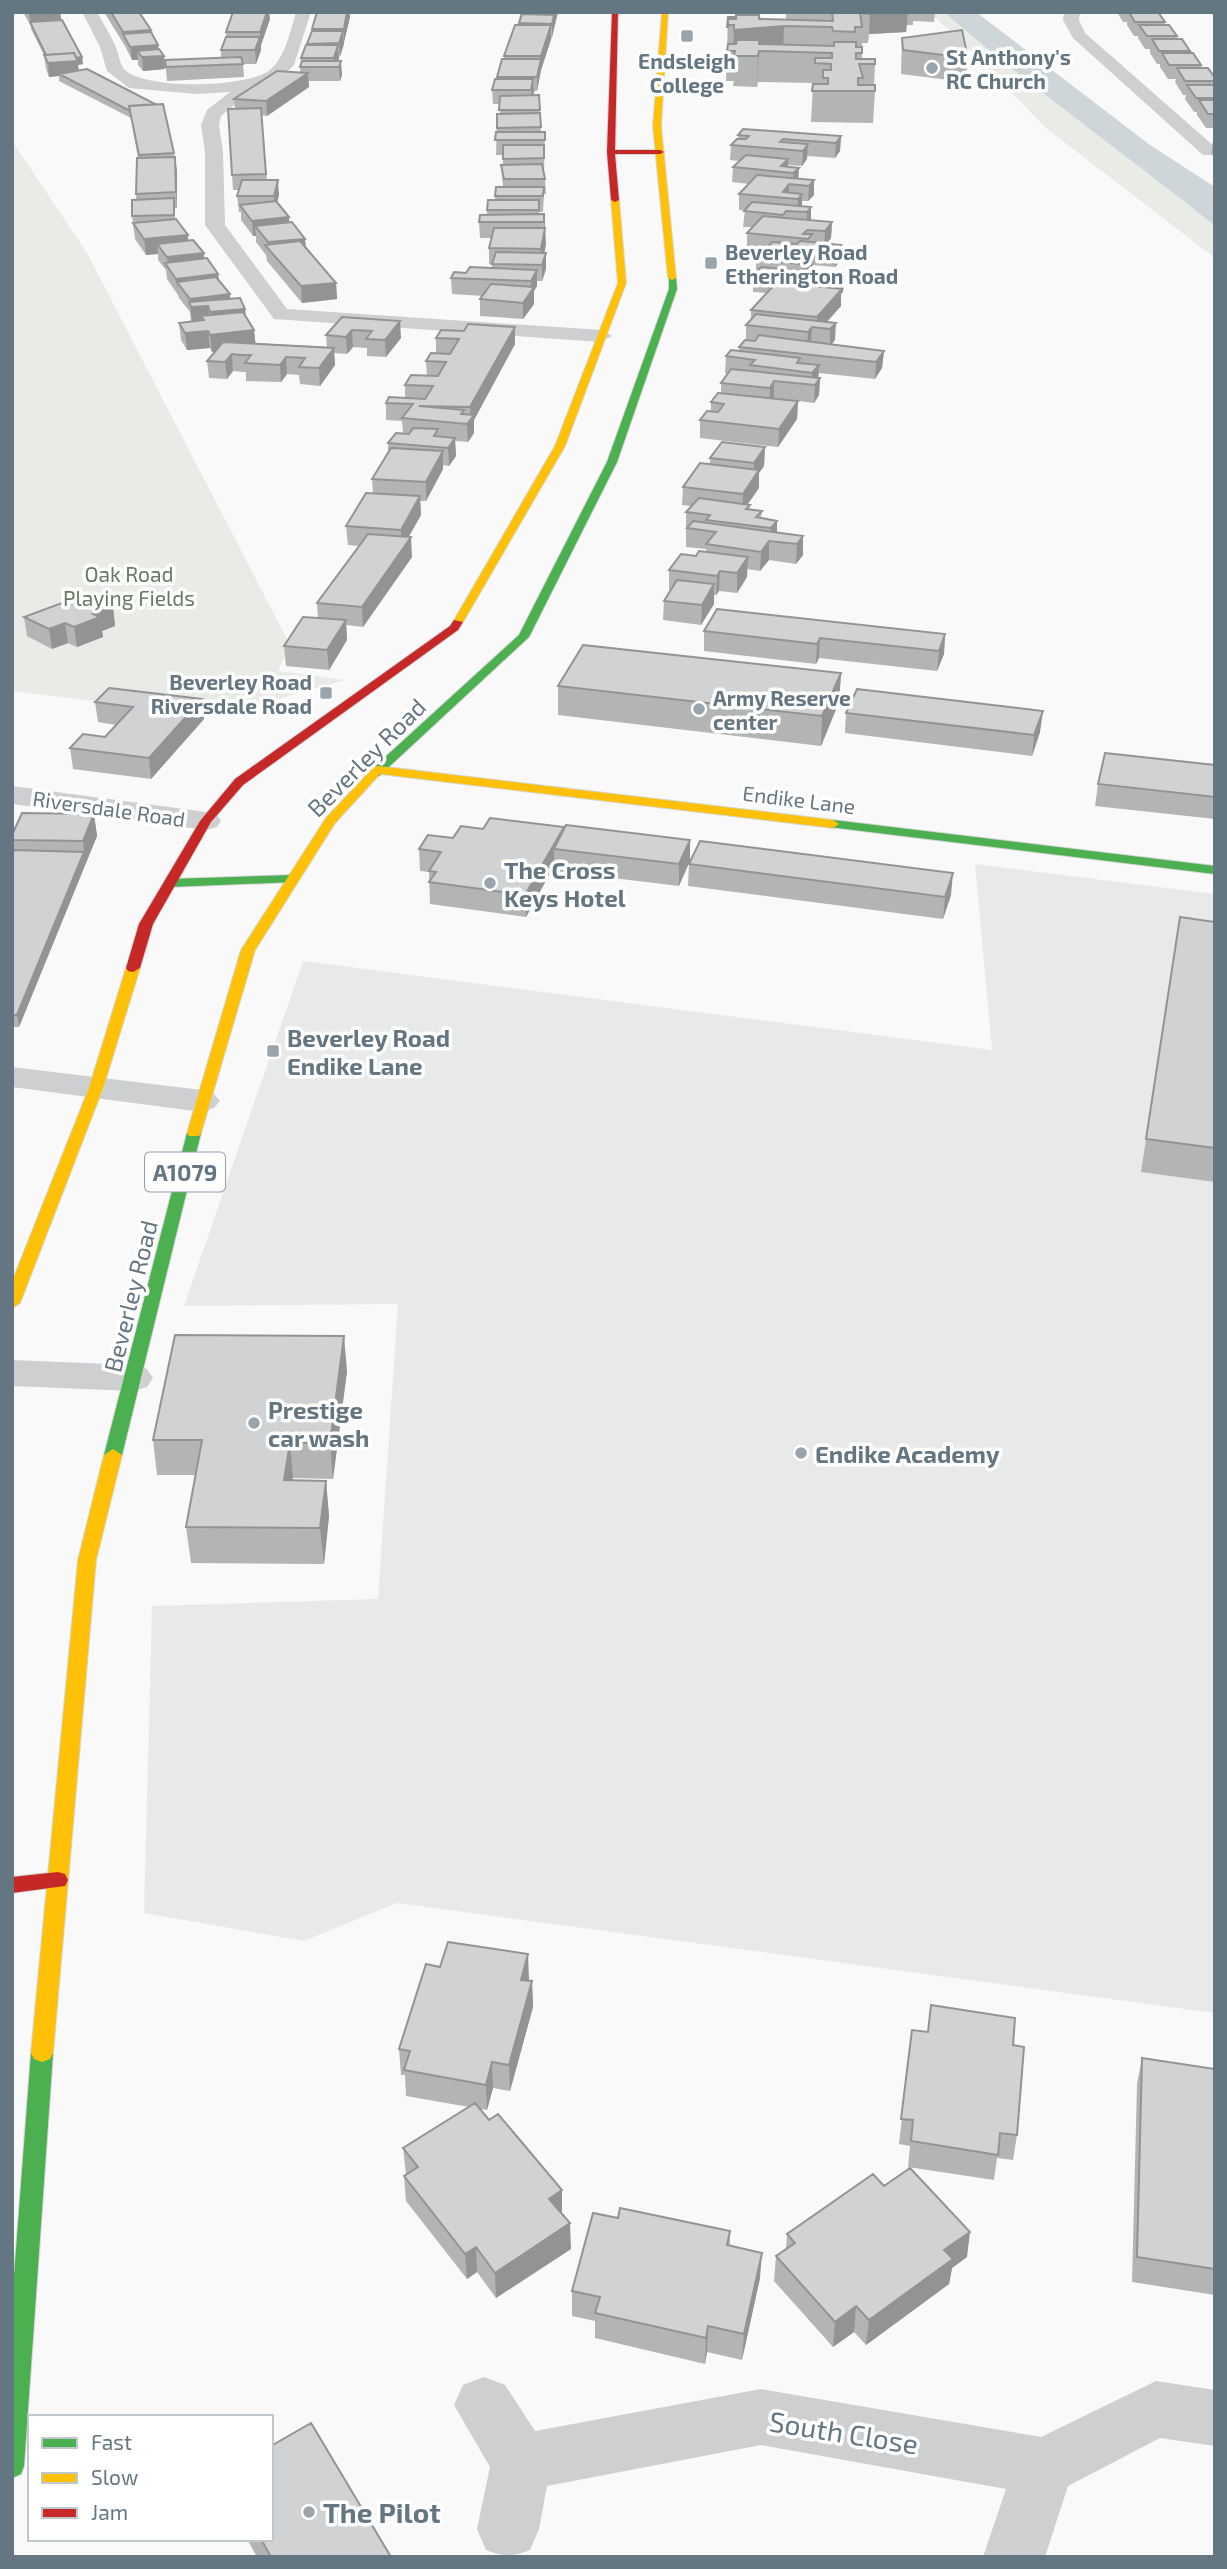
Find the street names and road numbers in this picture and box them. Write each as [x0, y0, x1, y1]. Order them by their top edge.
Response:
street label: Beverley Road [301, 692, 431, 822]
street label: Endike Lane [741, 780, 857, 818]
street label: Riversdale Road [31, 785, 187, 831]
road number: A1079 [145, 1152, 225, 1191]
street label: Beverley Road [97, 1217, 163, 1375]
street label: South Close [767, 2403, 921, 2461]

